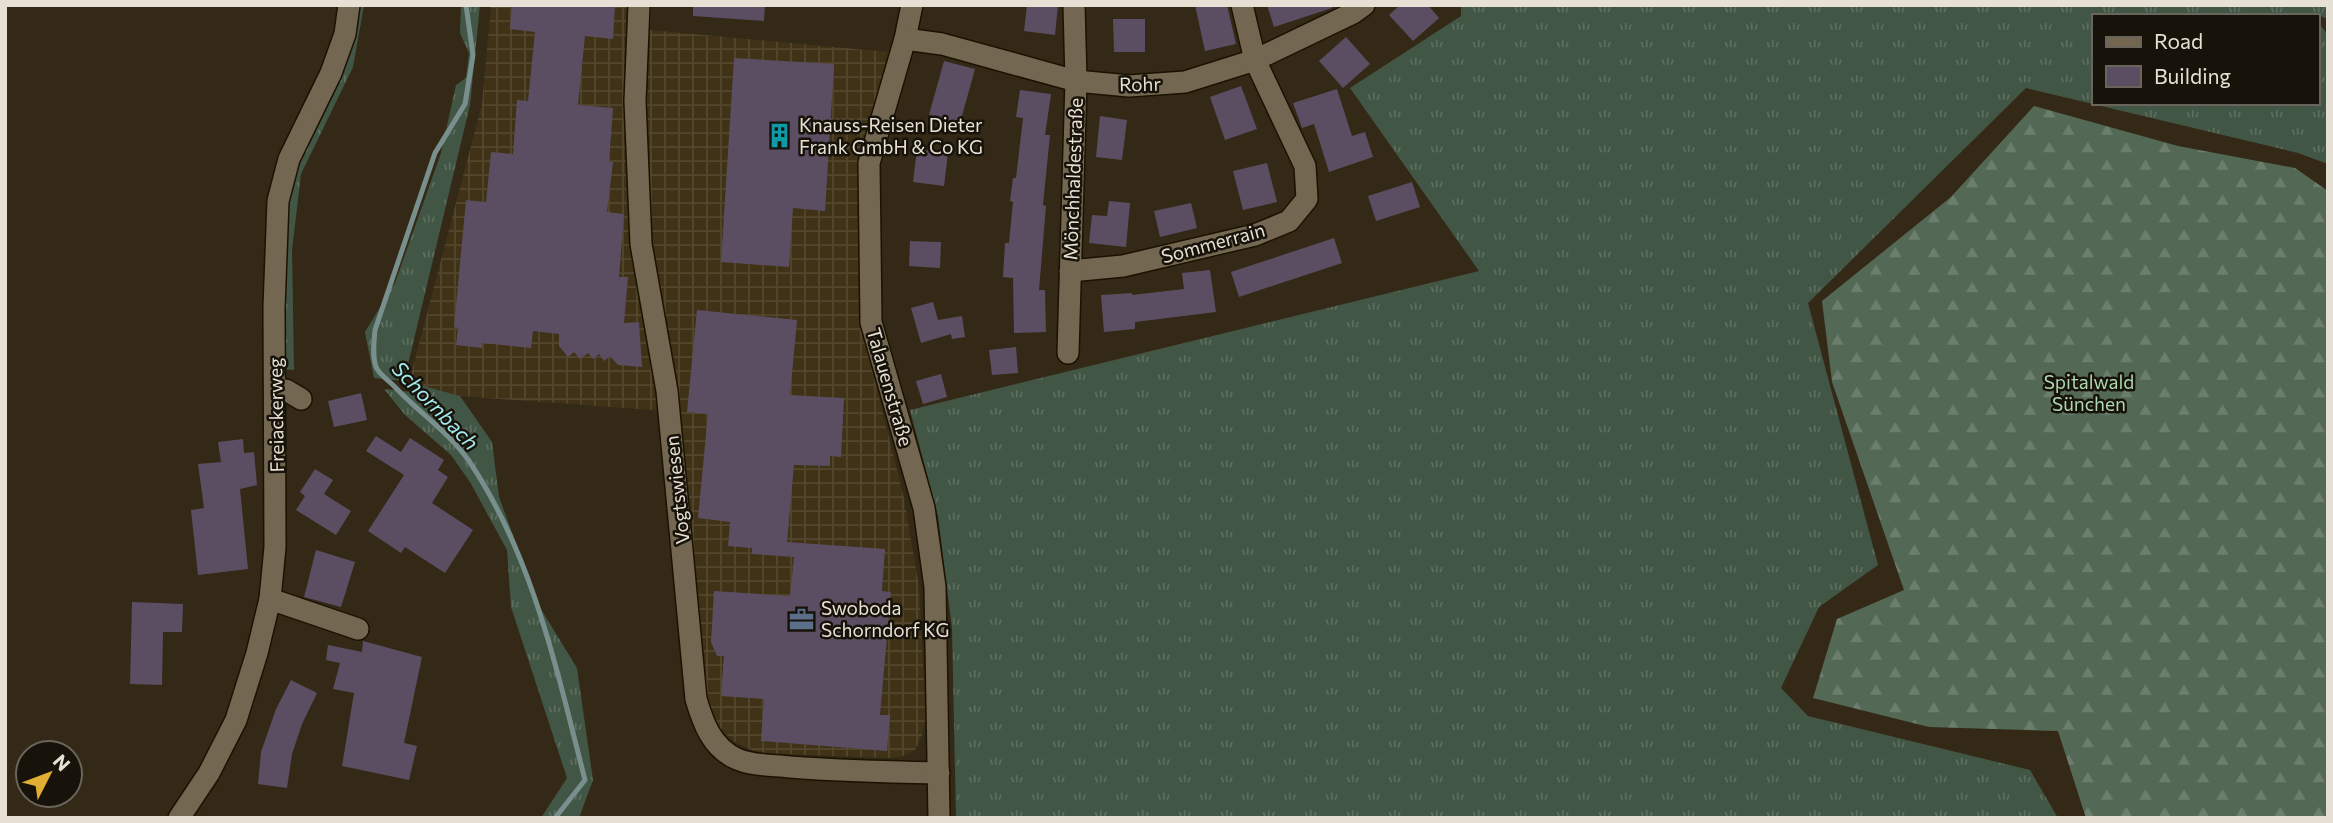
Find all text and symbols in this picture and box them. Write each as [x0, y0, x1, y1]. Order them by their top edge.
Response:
legend [2092, 14, 2319, 105]
text: Road [2154, 28, 2203, 53]
text: Building [2154, 63, 2231, 88]
street label: Rohr [1119, 72, 1162, 95]
street label: Mönchhaldestraße [1058, 97, 1087, 261]
place label: Knauss-Reisen Dieter Frank GmbH & Co KG [799, 113, 983, 158]
building icon: Knauss-Reisen Dieter Frank GmbH & Co KG [765, 122, 793, 150]
street label: Sommerrain [1159, 218, 1267, 267]
street label: Talauenstraße [863, 325, 918, 449]
water label: Schornbach [388, 355, 485, 454]
street label: Freiackerweg [263, 357, 288, 473]
park label: Spitalwald Sünchen [2044, 370, 2134, 415]
street label: Vogtswiesen [659, 435, 694, 546]
place label: Swoboda Schorndorf KG [821, 596, 949, 641]
office icon: Swoboda Schorndorf KG [787, 605, 815, 633]
north arrow [14, 739, 84, 809]
text: N [49, 749, 75, 775]

